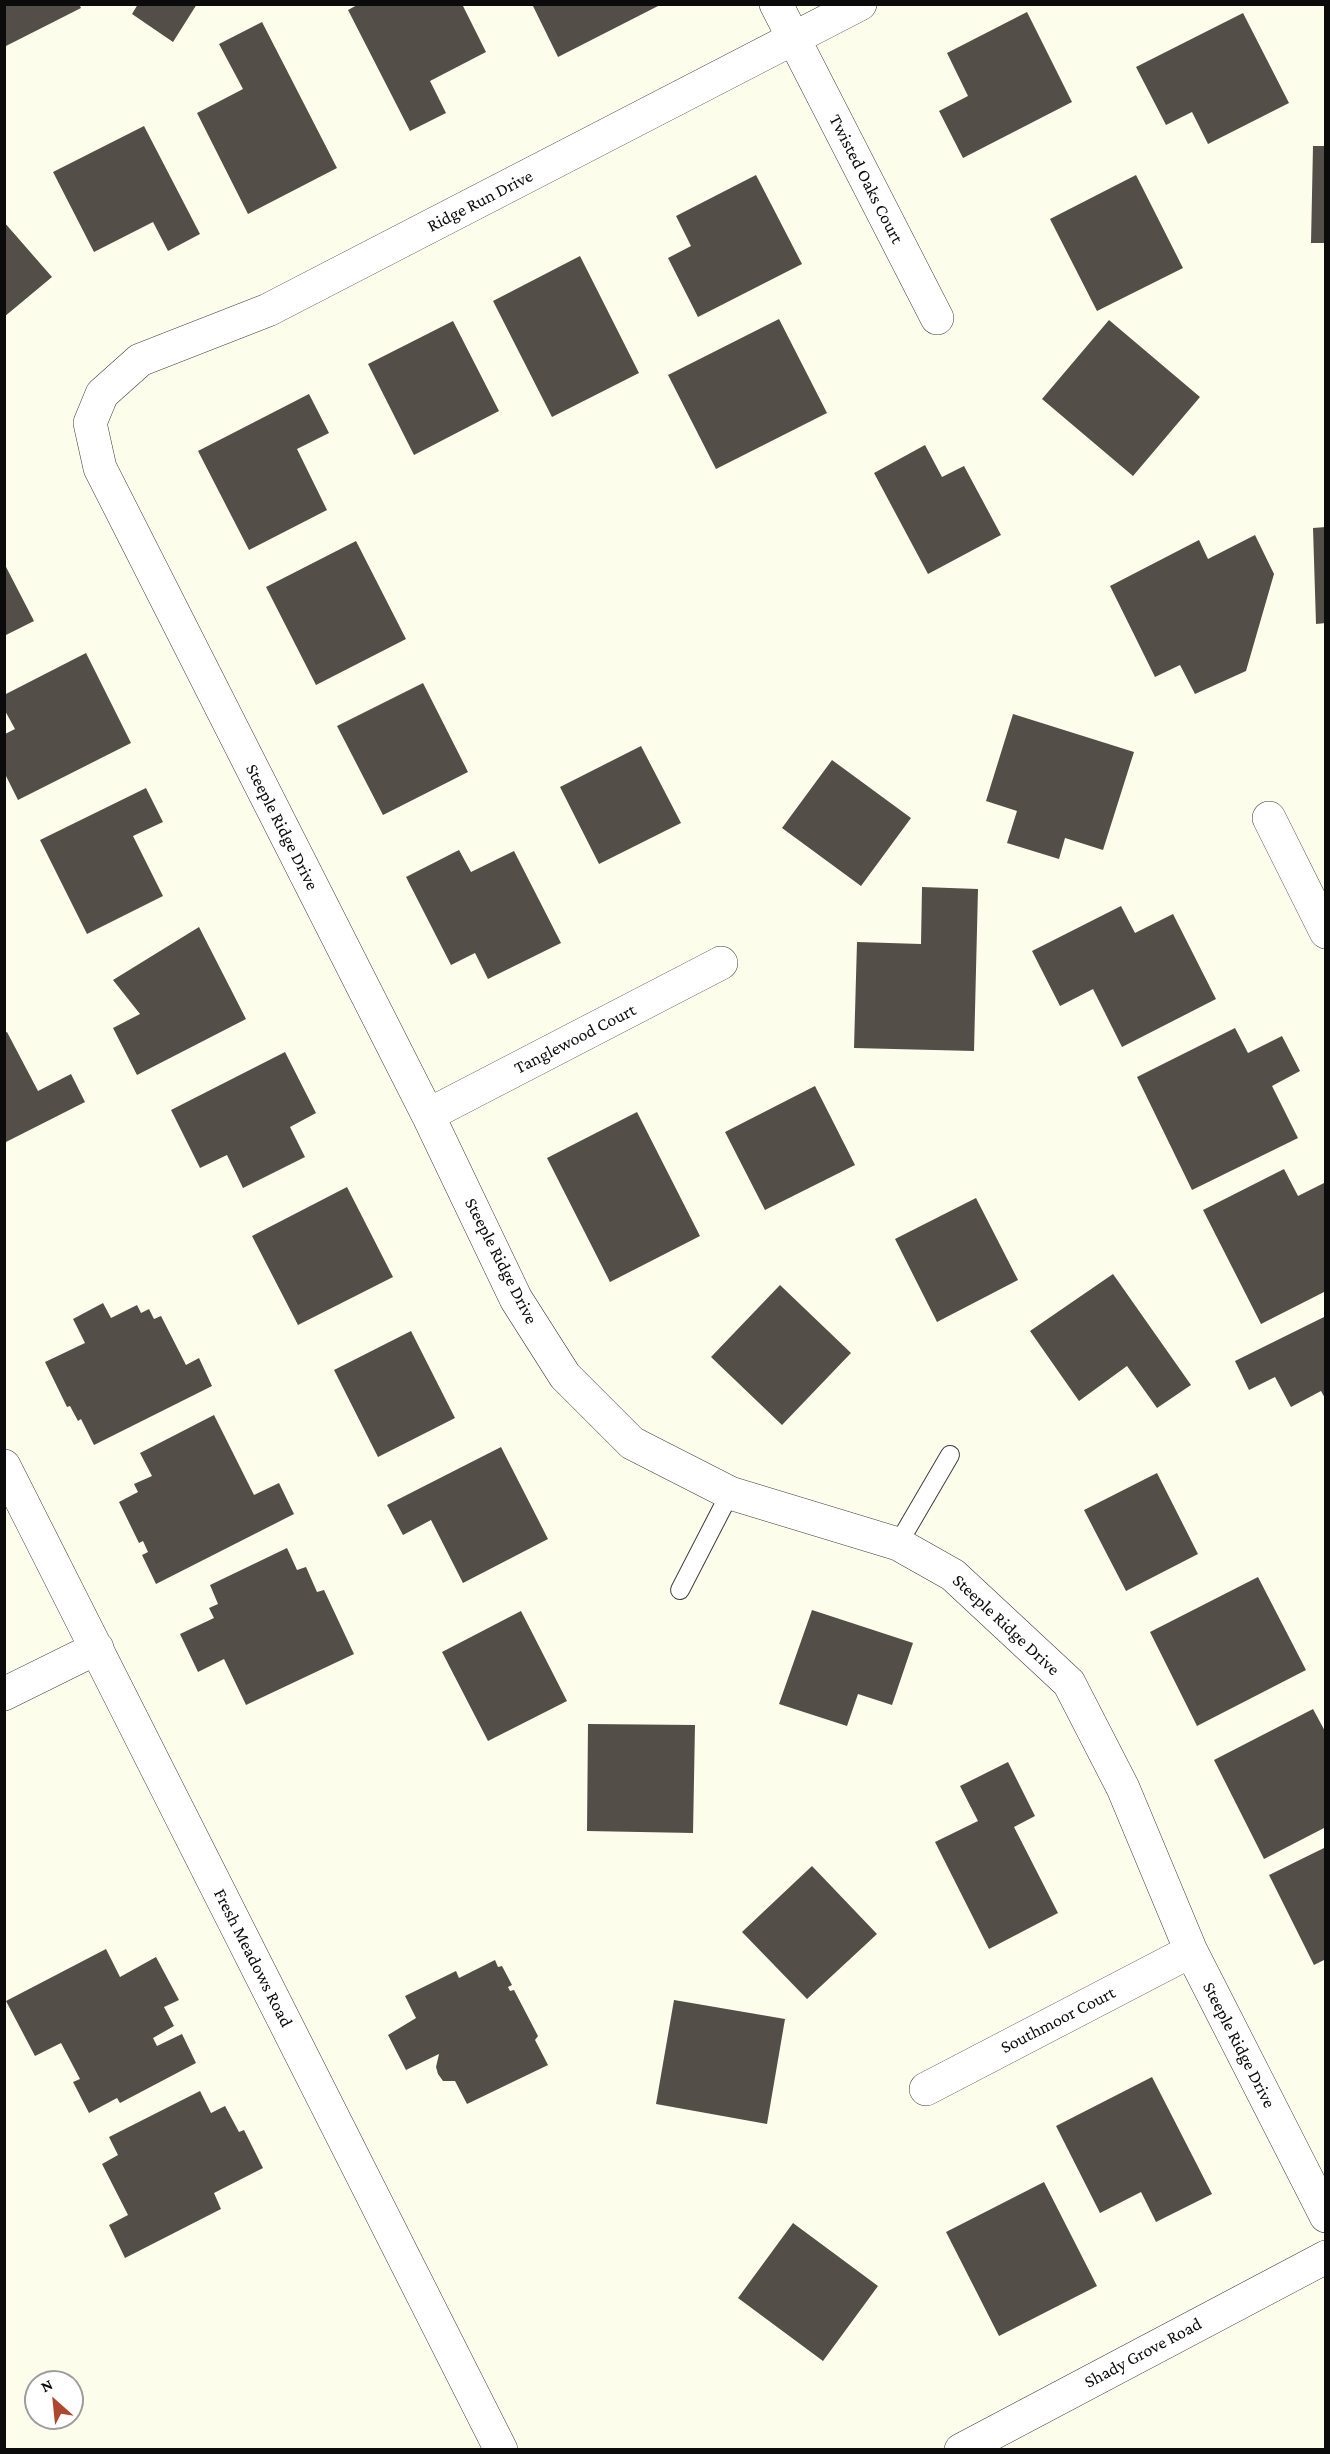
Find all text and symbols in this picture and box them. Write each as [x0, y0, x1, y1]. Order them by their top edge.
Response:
street label: Twisted Oaks Court [824, 111, 908, 247]
street label: Ridge Run Drive [424, 165, 536, 237]
street label: Steeple Ridge Drive [241, 760, 323, 894]
street label: Tanglewood Court [511, 999, 639, 1079]
street label: Steeple Ridge Drive [460, 1194, 542, 1328]
street label: Steeple Ridge Drive [948, 1570, 1064, 1680]
street label: Fresh Meadows Road [209, 1885, 297, 2031]
street label: Steeple Ridge Drive [1198, 1978, 1280, 2112]
street label: Southmoor Court [997, 1982, 1119, 2058]
street label: Shady Grove Road [1081, 2313, 1205, 2393]
north arrow [24, 2370, 84, 2430]
text: N [38, 2375, 55, 2395]

